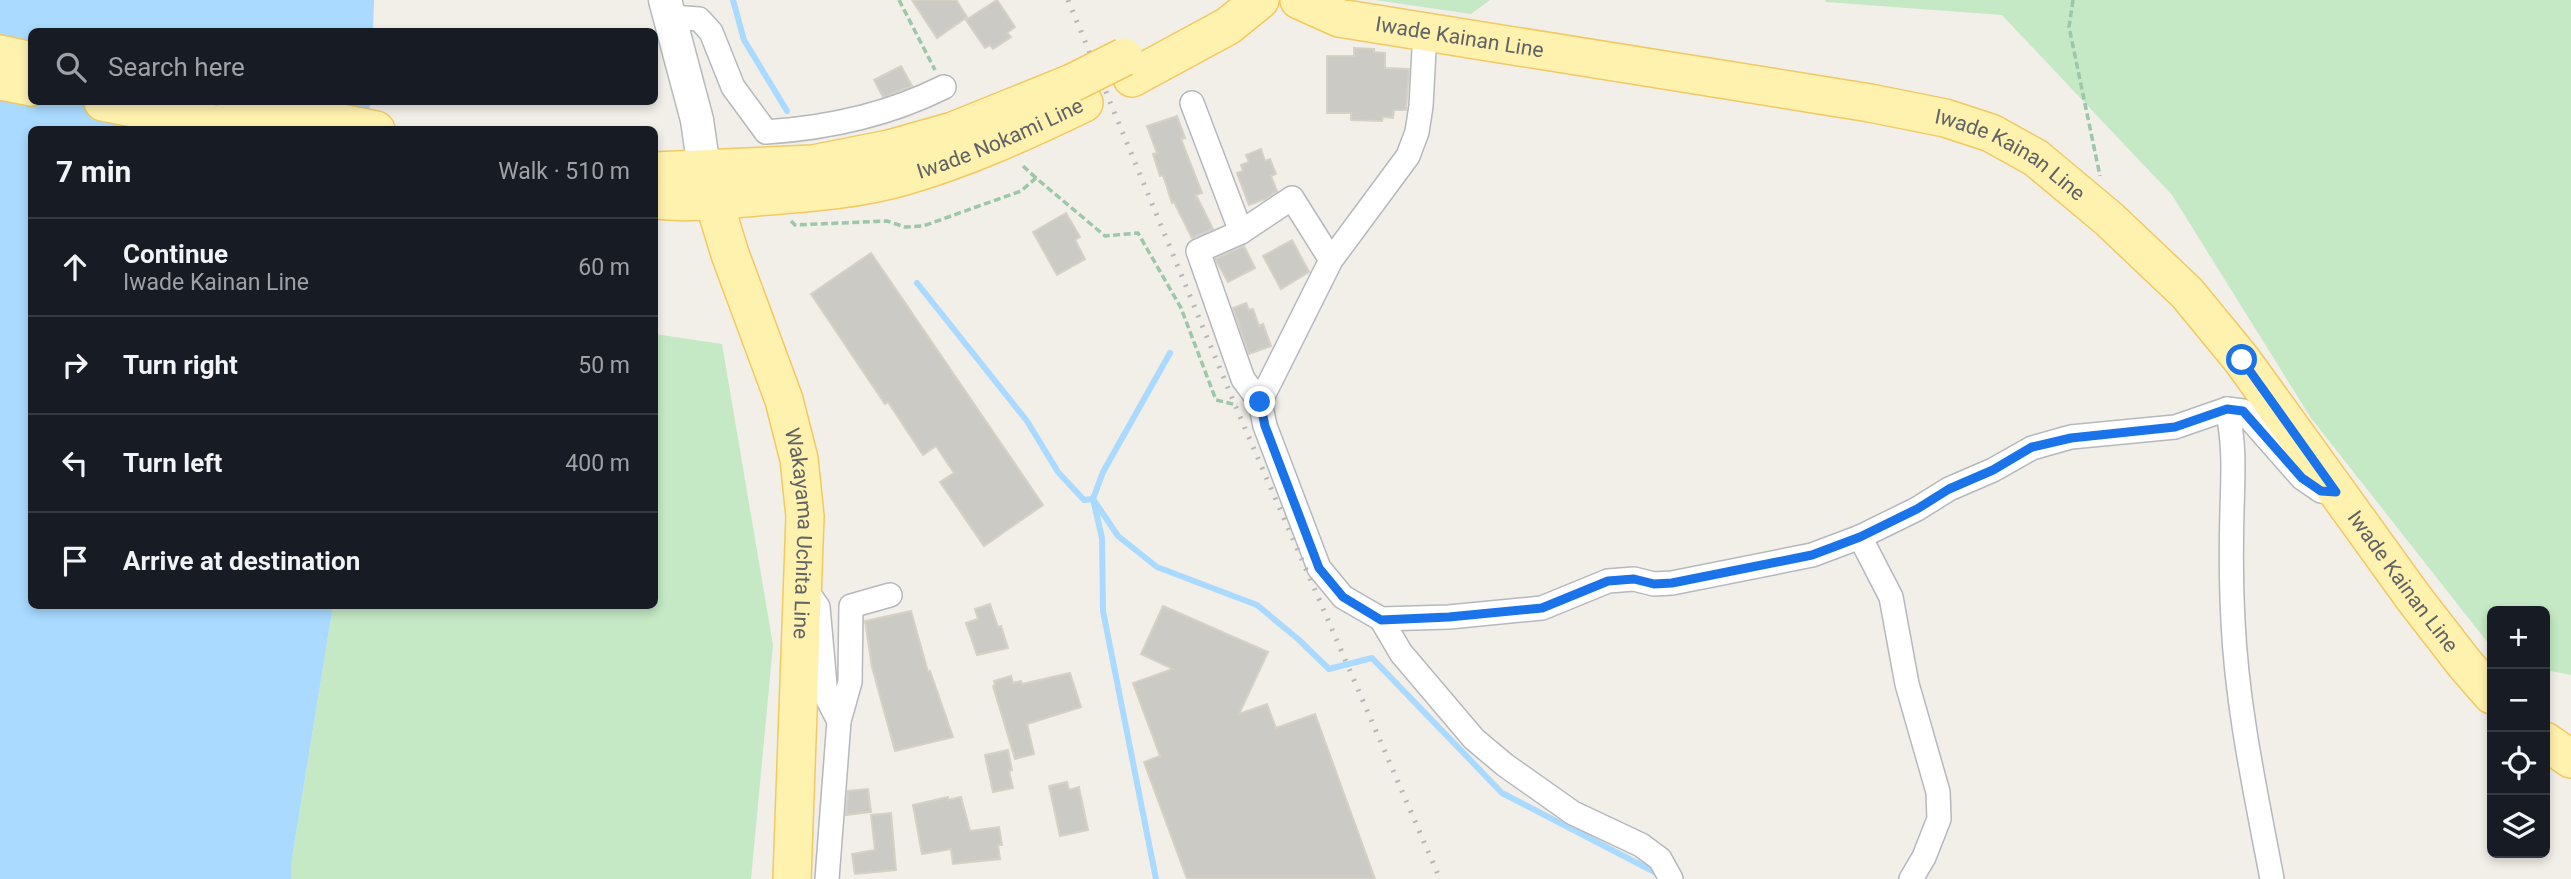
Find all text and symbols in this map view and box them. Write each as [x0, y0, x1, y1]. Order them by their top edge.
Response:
street label: Iwade Kainan Line [1374, 12, 1545, 63]
search box [28, 28, 658, 105]
icon: search [52, 48, 90, 86]
text: Search here [108, 52, 245, 82]
street label: Iwade Nokami Line [914, 93, 1087, 184]
street label: Iwade Kainan Line [1933, 104, 2090, 206]
text: 7 min [56, 154, 131, 189]
text: Walk · 510 m [498, 158, 630, 185]
text: Continue [123, 239, 228, 269]
icon: ahead [56, 248, 94, 286]
text: 60 m [578, 254, 630, 281]
text: Iwade Kainan Line [123, 269, 309, 296]
route start [2226, 344, 2257, 375]
icon: right [56, 346, 94, 384]
text: Turn right [123, 350, 238, 380]
text: 50 m [578, 352, 630, 379]
route end [1244, 386, 1275, 417]
street label: Wakayama Uchita Line [780, 426, 817, 640]
icon: left [56, 444, 94, 482]
text: Turn left [123, 448, 222, 478]
text: 400 m [565, 450, 630, 477]
street label: Iwade Kainan Line [2343, 506, 2463, 657]
icon: arrive [56, 542, 94, 580]
text: Arrive at destination [123, 546, 360, 576]
map controls [2487, 606, 2550, 858]
button: + [2487, 606, 2550, 669]
button: − [2487, 669, 2550, 732]
button: locate [2487, 732, 2550, 795]
button: layers [2487, 795, 2550, 858]

